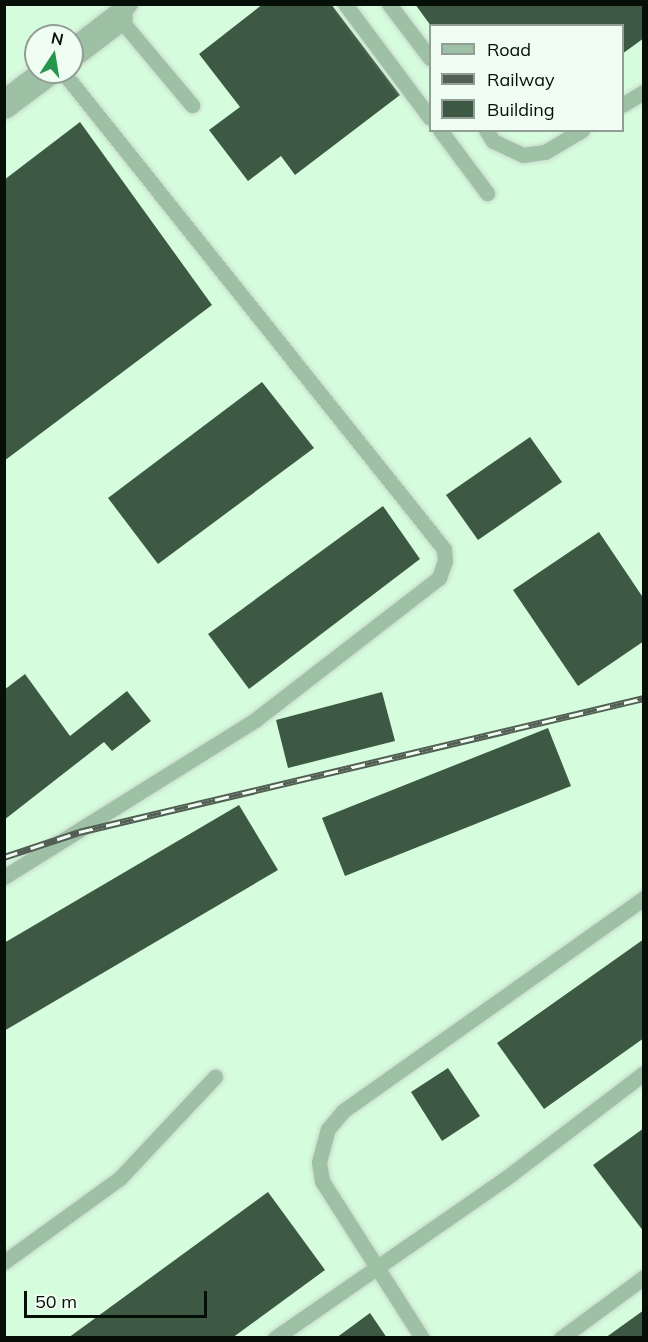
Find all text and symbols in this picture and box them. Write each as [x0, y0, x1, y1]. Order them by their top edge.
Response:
north arrow [24, 24, 84, 84]
legend [429, 24, 624, 132]
text: N [49, 27, 65, 49]
text: Road [487, 38, 531, 61]
text: Railway [487, 68, 555, 91]
text: Building [487, 98, 555, 121]
scale bar [27, 1279, 210, 1317]
text: 50 m [35, 1290, 77, 1313]

